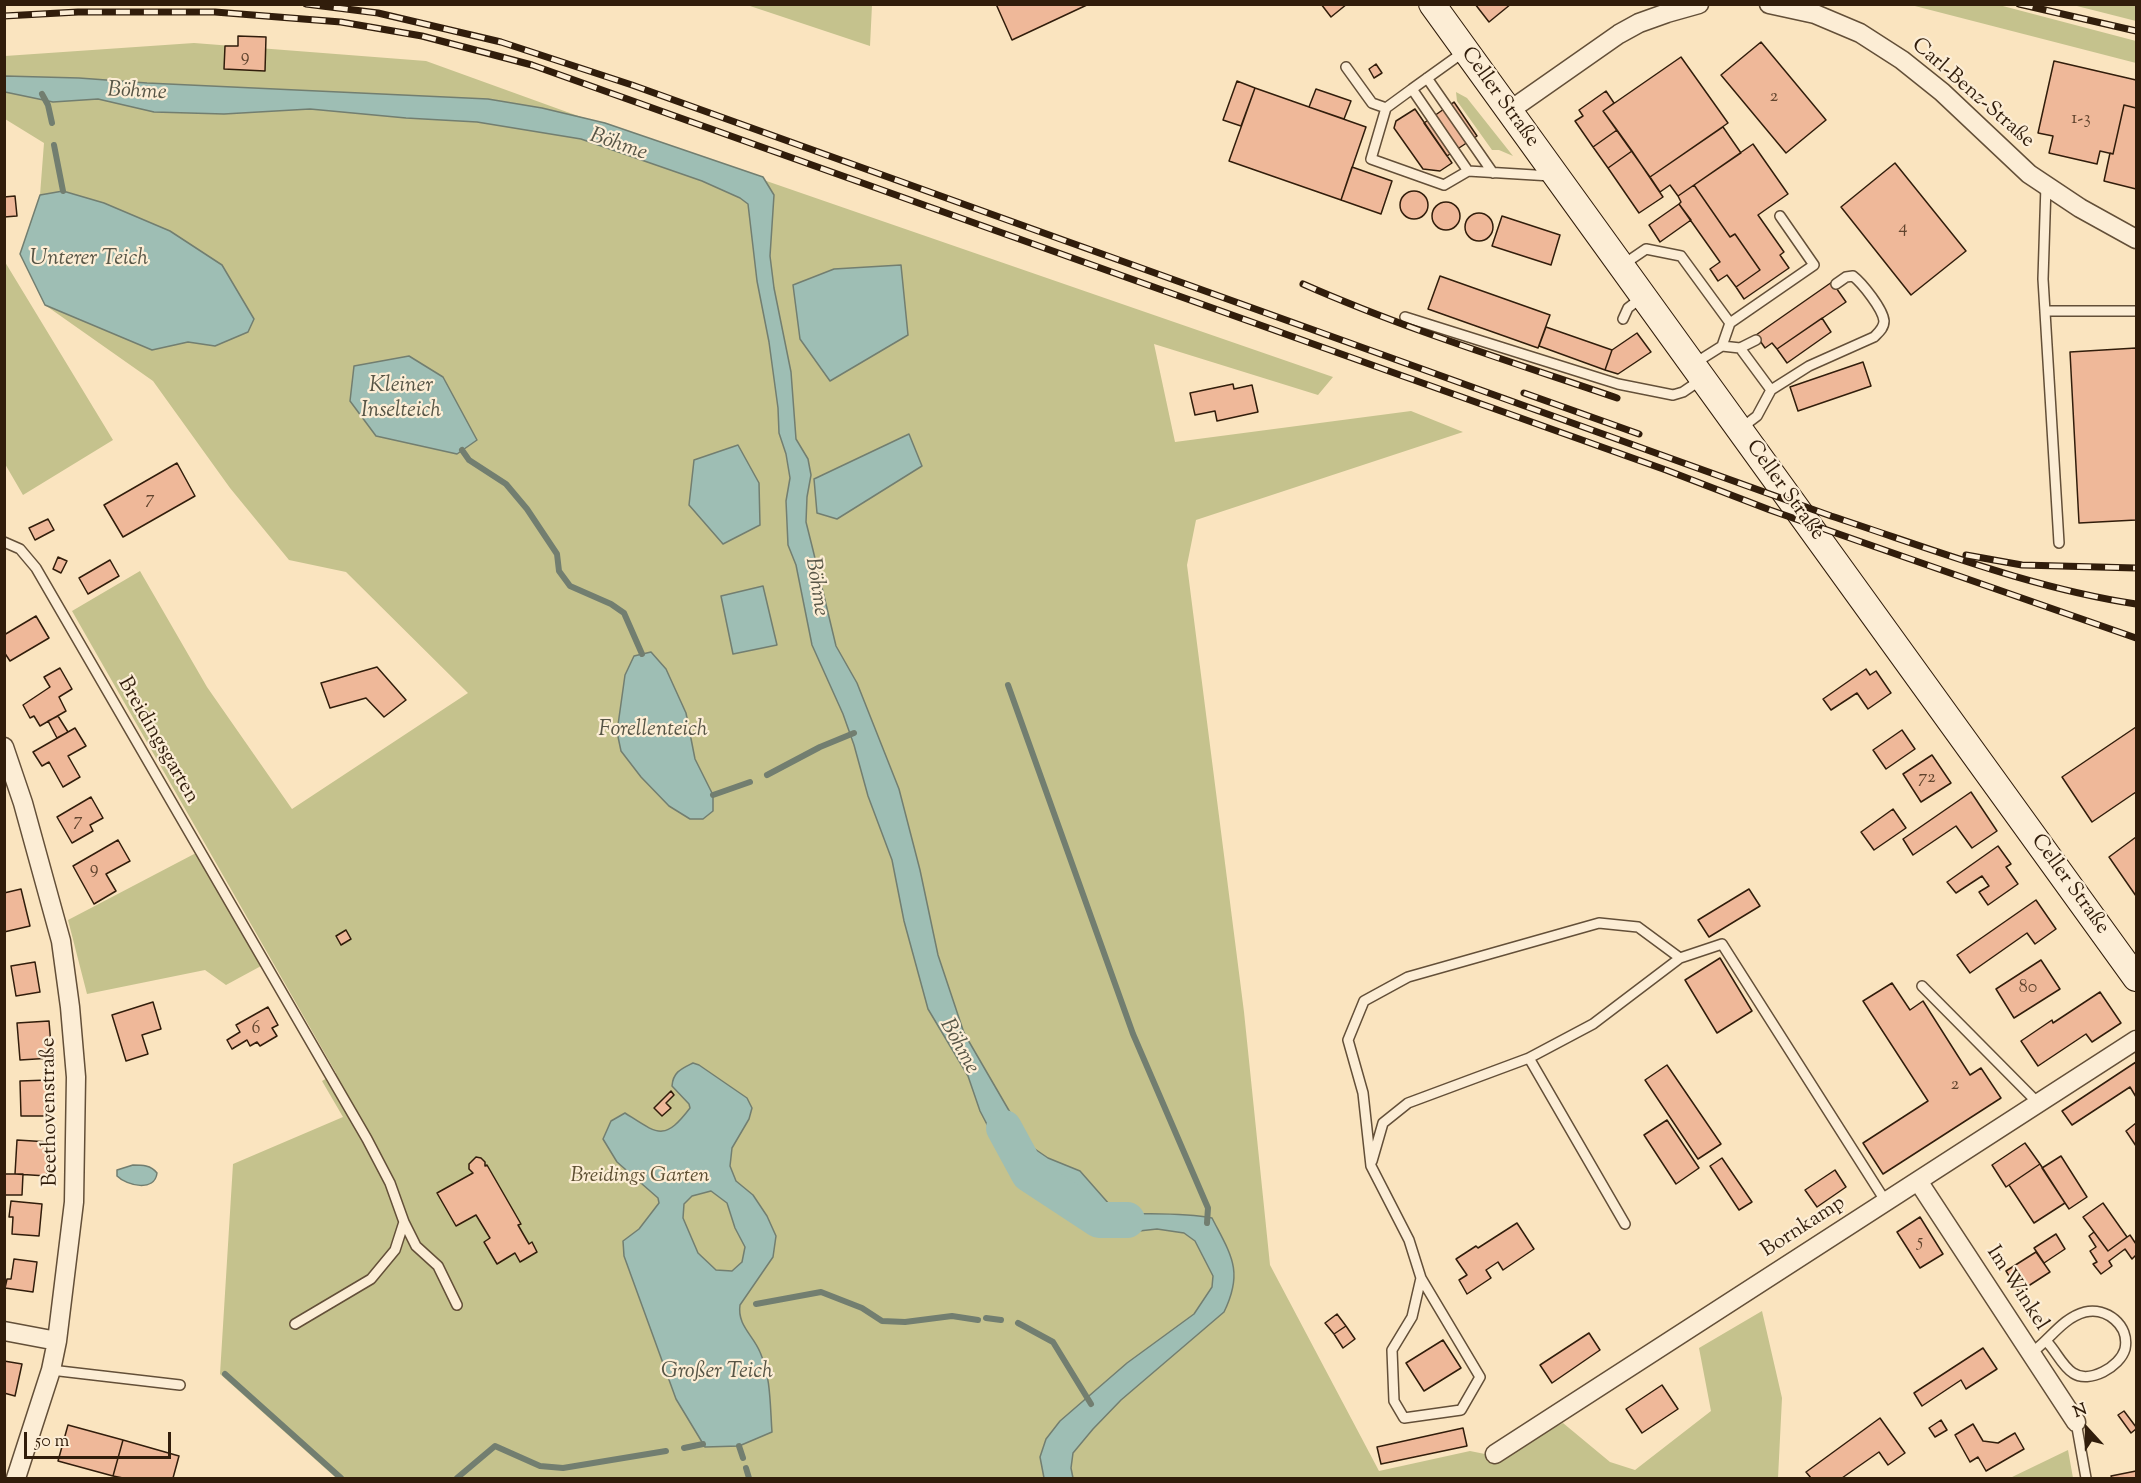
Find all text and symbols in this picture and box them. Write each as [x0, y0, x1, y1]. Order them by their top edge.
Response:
street label: Carl-Benz-Straße [1905, 34, 2039, 154]
street label: Celler Straße [1454, 43, 1544, 153]
house number: 9 [241, 47, 249, 69]
water label: Böhme [107, 78, 167, 108]
house number: 2 [1770, 87, 1778, 109]
house number: 1-3 [2071, 109, 2091, 131]
water label: Böhme [586, 124, 650, 168]
house number: 4 [1898, 218, 1908, 240]
water label: Unterer Teich [30, 247, 148, 273]
water label: Kleiner Inselteich [361, 374, 441, 426]
street label: Celler Straße [1739, 436, 1829, 546]
house number: 7 [145, 489, 155, 511]
water label: Böhme [797, 556, 833, 618]
street label: Breidingsgarten [111, 673, 203, 809]
water label: Forellenteich [598, 718, 708, 744]
house number: 72 [1918, 768, 1936, 790]
house number: 7 [73, 811, 83, 833]
street label: Celler Straße [2024, 830, 2114, 940]
house number: 9 [90, 859, 98, 881]
house number: 80 [2019, 978, 2037, 1000]
water label: Böhme [932, 1015, 984, 1079]
house number: 6 [252, 1019, 260, 1041]
street label: Beethovenstraße [37, 1037, 65, 1187]
house number: 2 [1951, 1075, 1959, 1097]
park label: Breidings Garten [570, 1164, 710, 1190]
street label: Bornkamp [1757, 1192, 1851, 1264]
house number: 5 [1917, 1232, 1923, 1254]
street label: Im Winkel [1979, 1242, 2053, 1336]
water label: Großer Teich [661, 1360, 773, 1386]
north arrow [2057, 1399, 2117, 1459]
text: N [2070, 1399, 2090, 1425]
scale bar [27, 1420, 174, 1458]
text: 50 m [35, 1429, 69, 1455]

